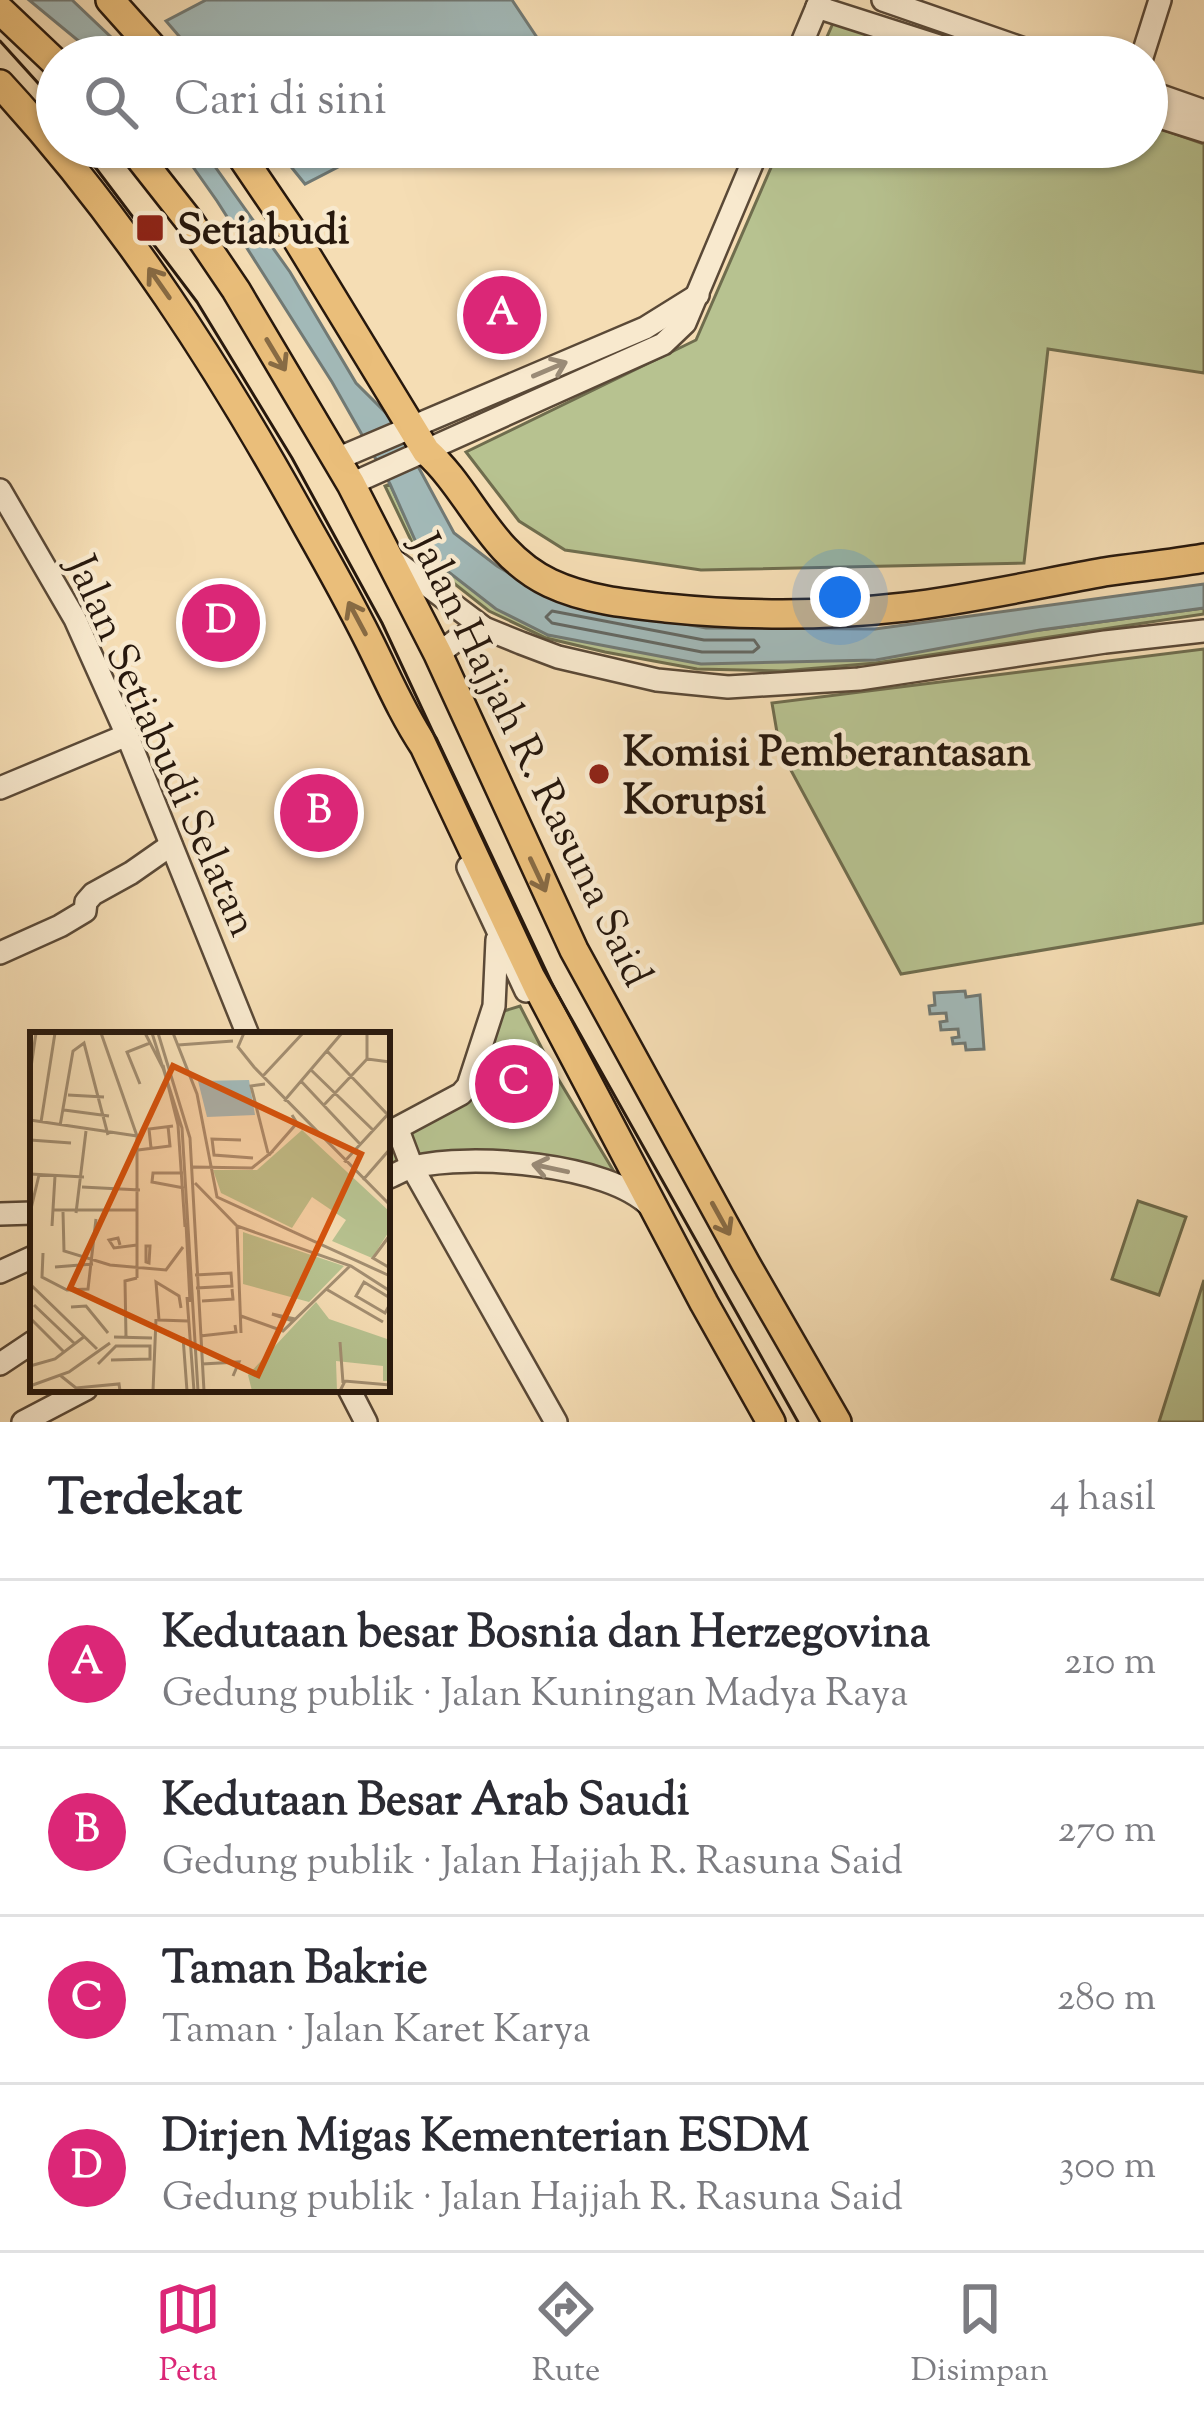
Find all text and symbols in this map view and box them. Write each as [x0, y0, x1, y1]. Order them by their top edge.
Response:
search box [36, 36, 1168, 168]
icon: search [78, 69, 144, 135]
text: Cari di sini [174, 70, 387, 135]
place label: Setiabudi [177, 203, 350, 263]
marker: Setiabudi [134, 212, 166, 244]
one-way arrow [147, 266, 172, 300]
pin: A [463, 270, 541, 360]
one-way arrow [265, 337, 289, 372]
one-way arrow [531, 356, 567, 378]
street label: Jalan Hajjah R. Rasuna Said [392, 523, 665, 998]
street label: Jalan Setiabudi Selatan [48, 545, 271, 947]
your location [810, 567, 870, 627]
pin: D [182, 578, 260, 668]
one-way arrow [345, 602, 368, 637]
place label: Komisi Pemberantasan Korupsi [623, 725, 1031, 833]
marker: Komisi Pemberantasan Korupsi [586, 761, 612, 787]
pin: B [280, 768, 358, 858]
one-way arrow [528, 856, 550, 892]
inset map [30, 1032, 390, 1392]
pin: C [475, 1039, 553, 1129]
one-way arrow [531, 1156, 570, 1178]
one-way arrow [710, 1201, 733, 1236]
text: Terdekat [48, 1464, 242, 1537]
text: 4 hasil [1050, 1472, 1156, 1528]
text: Kedutaan besar Bosnia dan Herzegovina [162, 1603, 930, 1668]
text: A [71, 1636, 103, 1692]
text: 210 m [1064, 1636, 1156, 1692]
text: Gedung publik · Jalan Kuningan Madya Raya [162, 1668, 908, 1724]
text: Kedutaan Besar Arab Saudi [162, 1771, 689, 1836]
text: B [75, 1804, 99, 1860]
text: 270 m [1058, 1804, 1156, 1860]
text: Gedung publik · Jalan Hajjah R. Rasuna Said [162, 1836, 903, 1892]
text: Taman Bakrie [162, 1939, 428, 2004]
text: C [71, 1972, 103, 2028]
text: 280 m [1057, 1972, 1156, 2028]
text: Taman · Jalan Karet Karya [162, 2004, 591, 2060]
text: Dirjen Migas Kementerian ESDM [162, 2107, 809, 2172]
text: D [72, 2140, 102, 2196]
text: 300 m [1059, 2140, 1156, 2196]
text: Gedung publik · Jalan Hajjah R. Rasuna Said [162, 2172, 903, 2228]
tab: Peta [155, 2276, 221, 2396]
tab: Rute [532, 2276, 600, 2396]
tab: Disimpan [911, 2276, 1049, 2396]

